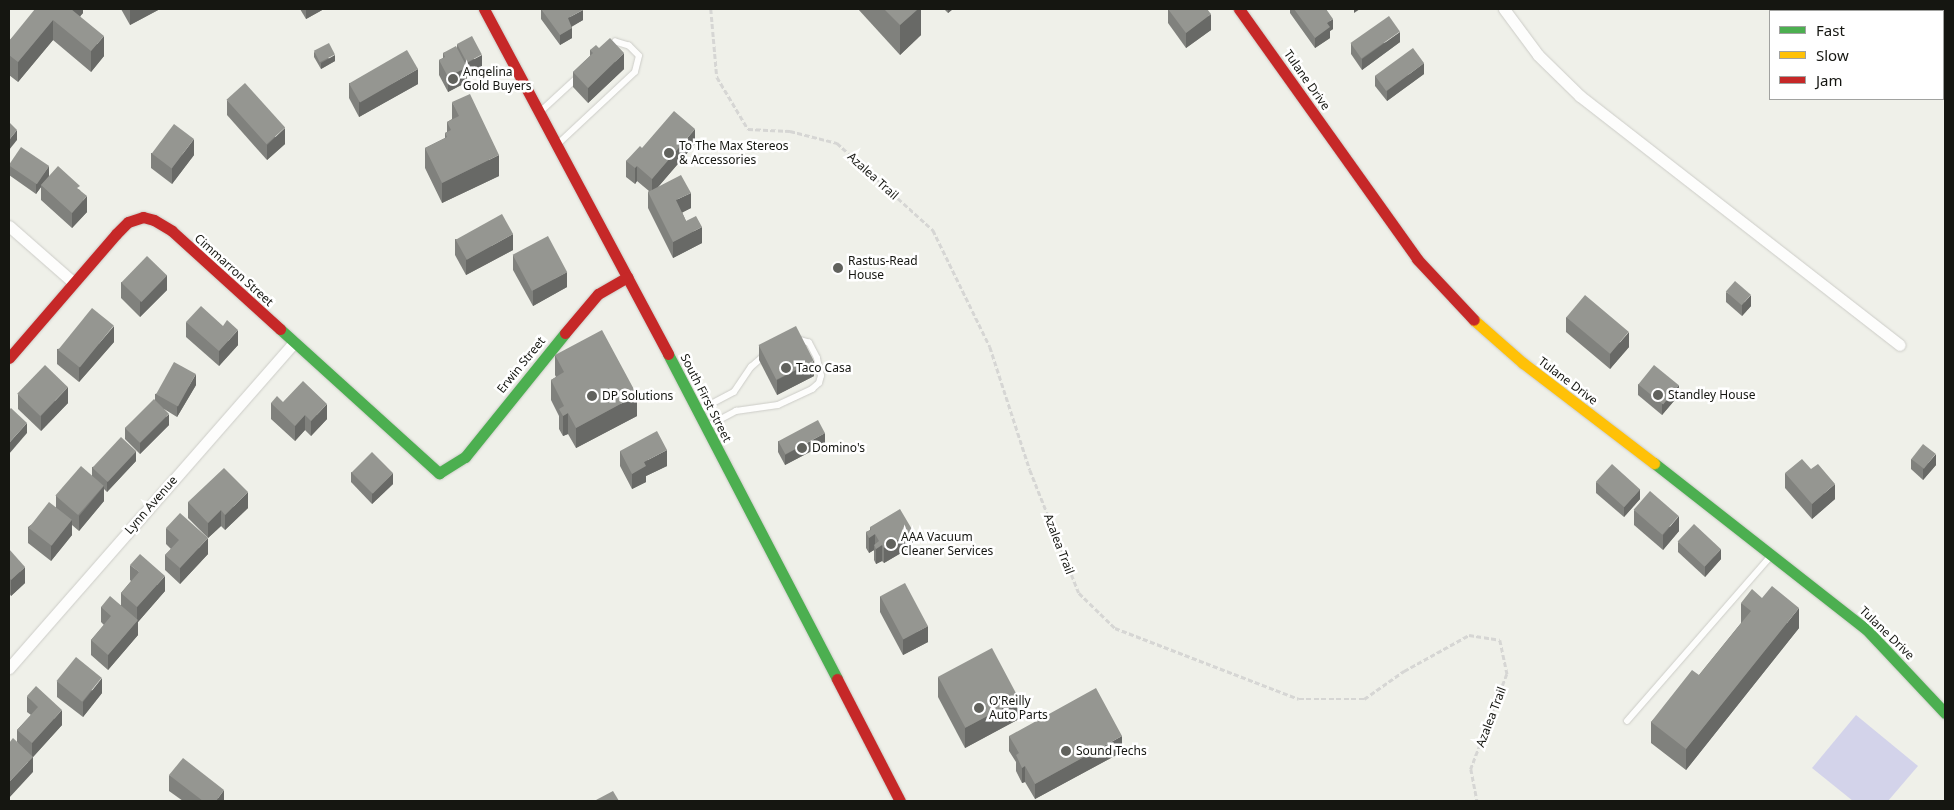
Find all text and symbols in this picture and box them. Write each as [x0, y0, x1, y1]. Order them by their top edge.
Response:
legend [1769, 10, 1944, 100]
text: Fast [1816, 20, 1845, 40]
text: Slow [1816, 45, 1849, 65]
street label: Tulane Drive [1281, 47, 1333, 113]
place label: Angelina Gold Buyers [463, 65, 531, 93]
text: Jam [1816, 70, 1843, 90]
marker: Angelina Gold Buyers [447, 73, 459, 85]
place label: To The Max Stereos & Accessories [679, 139, 788, 167]
marker: To The Max Stereos & Accessories [663, 147, 675, 159]
street label: Azalea Trail [845, 149, 901, 203]
street label: Cimmarron Street [192, 231, 276, 309]
place label: Rastus-Read House [848, 254, 918, 282]
marker: Rastus-Read House [832, 262, 844, 274]
street label: Erwin Street [494, 334, 548, 396]
street label: South First Street [678, 351, 734, 445]
street label: Tulane Drive [1536, 354, 1600, 408]
place label: Taco Casa [796, 361, 851, 375]
marker: Taco Casa [780, 362, 792, 374]
place label: Standley House [1668, 388, 1755, 402]
place label: DP Solutions [602, 389, 673, 403]
marker: Standley House [1652, 389, 1664, 401]
marker: DP Solutions [586, 390, 598, 402]
place label: Domino's [812, 441, 865, 455]
marker: Domino's [796, 442, 808, 454]
street label: Lynn Avenue [122, 473, 180, 537]
street label: Azalea Trail [1041, 512, 1077, 576]
place label: AAA Vacuum Cleaner Services [901, 530, 993, 558]
marker: AAA Vacuum Cleaner Services [885, 538, 897, 550]
street label: Tulane Drive [1857, 603, 1917, 663]
street label: Azalea Trail [1473, 685, 1509, 749]
place label: O'Reilly Auto Parts [989, 694, 1048, 722]
marker: O'Reilly Auto Parts [973, 702, 985, 714]
place label: Sound Techs [1076, 744, 1147, 758]
marker: Sound Techs [1060, 745, 1072, 757]

